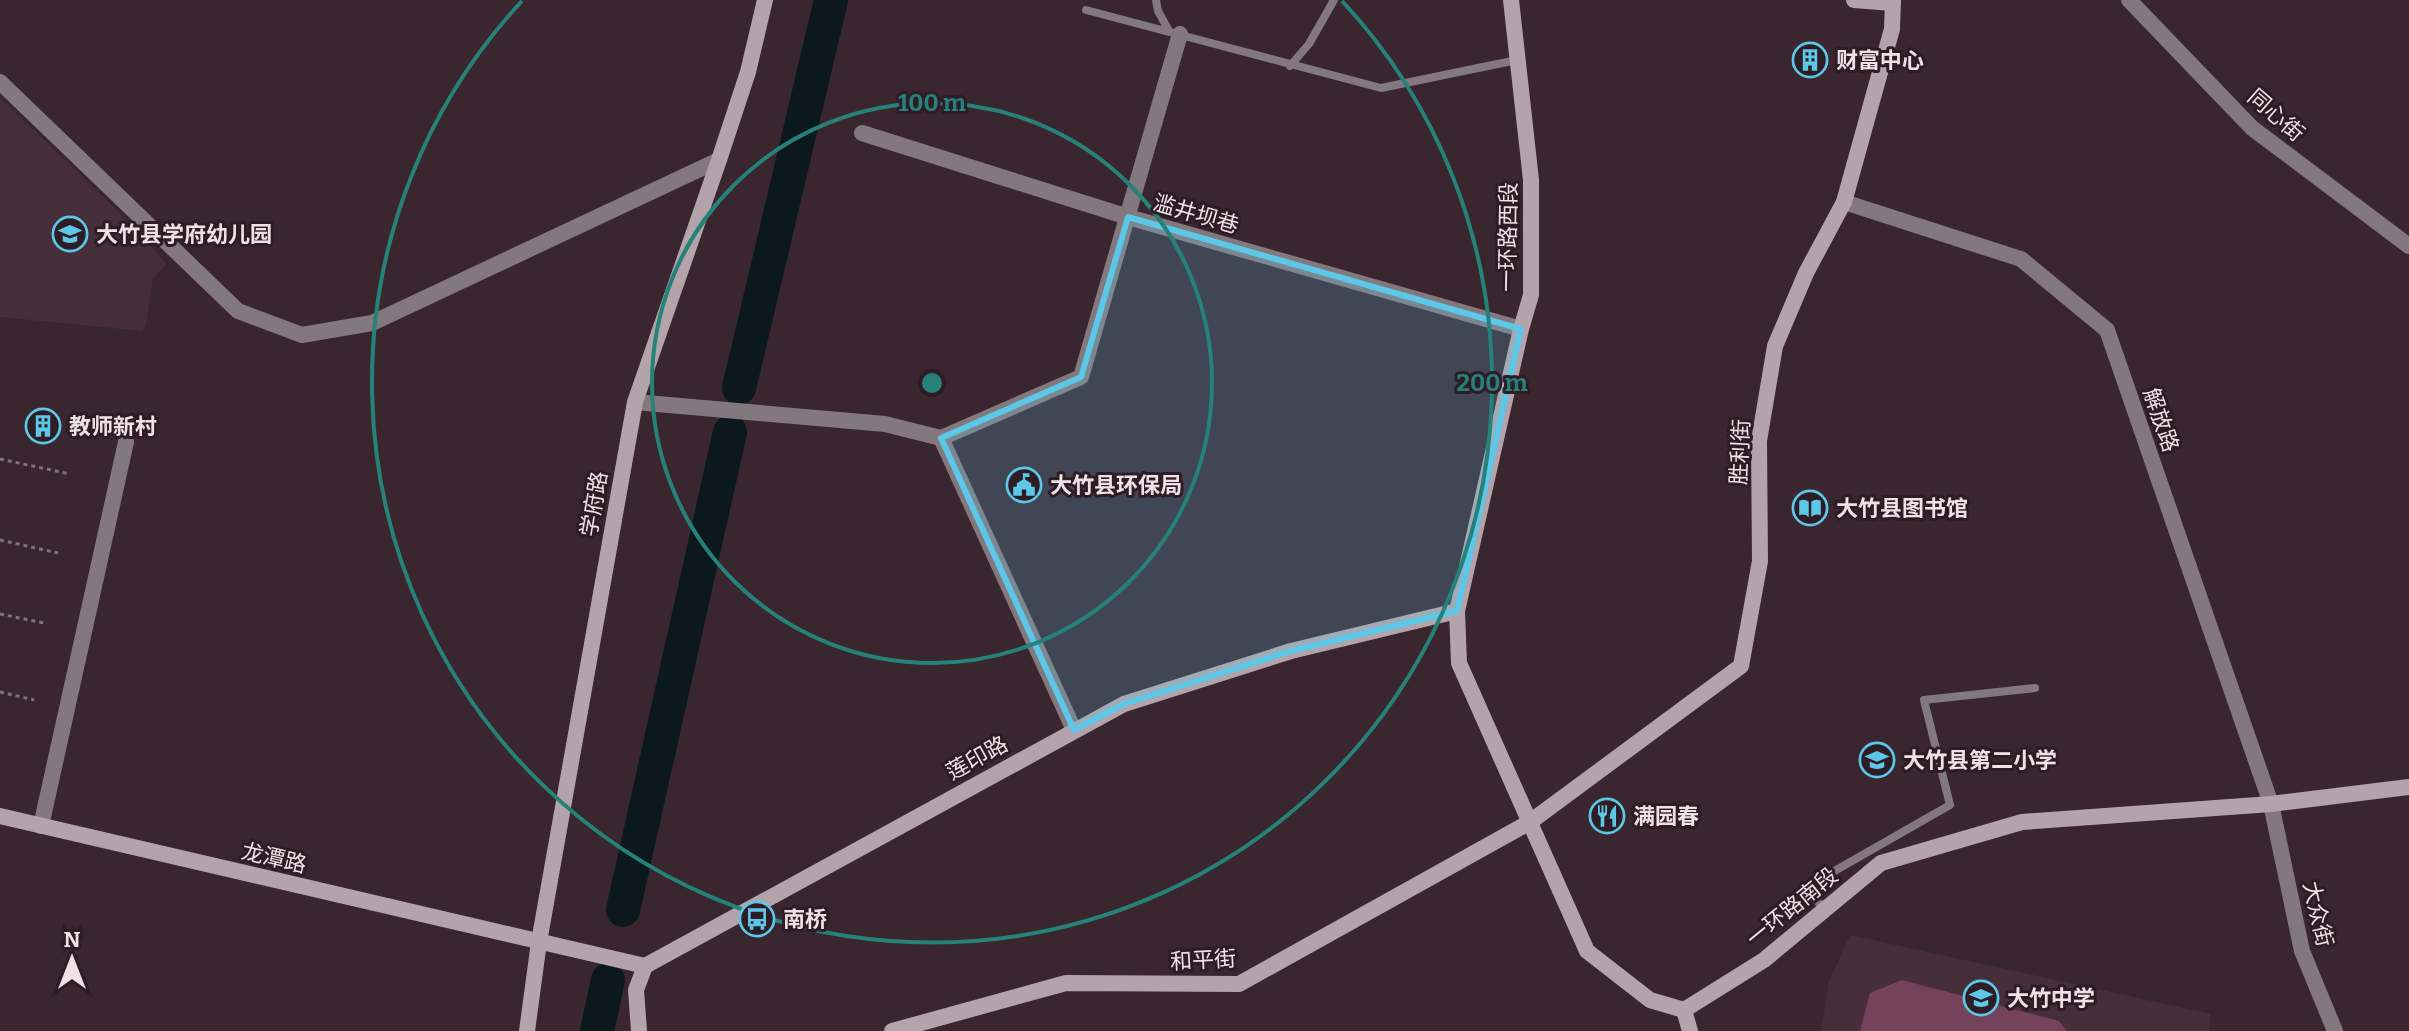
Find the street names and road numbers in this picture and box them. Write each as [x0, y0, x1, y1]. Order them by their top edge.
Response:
street label: 同心街 [2242, 83, 2310, 147]
street label: 一环路西段 [1494, 182, 1522, 292]
street label: 滥井坝巷 [1150, 189, 1242, 239]
street label: 解放路 [2137, 384, 2185, 456]
street label: 胜利街 [1725, 418, 1755, 486]
street label: 学府路 [575, 469, 613, 539]
street label: 莲印路 [942, 730, 1012, 786]
street label: 龙潭路 [239, 837, 309, 879]
street label: 一环路南段 [1741, 862, 1843, 952]
street label: 大众街 [2297, 879, 2339, 949]
street label: 和平街 [1169, 945, 1237, 975]

